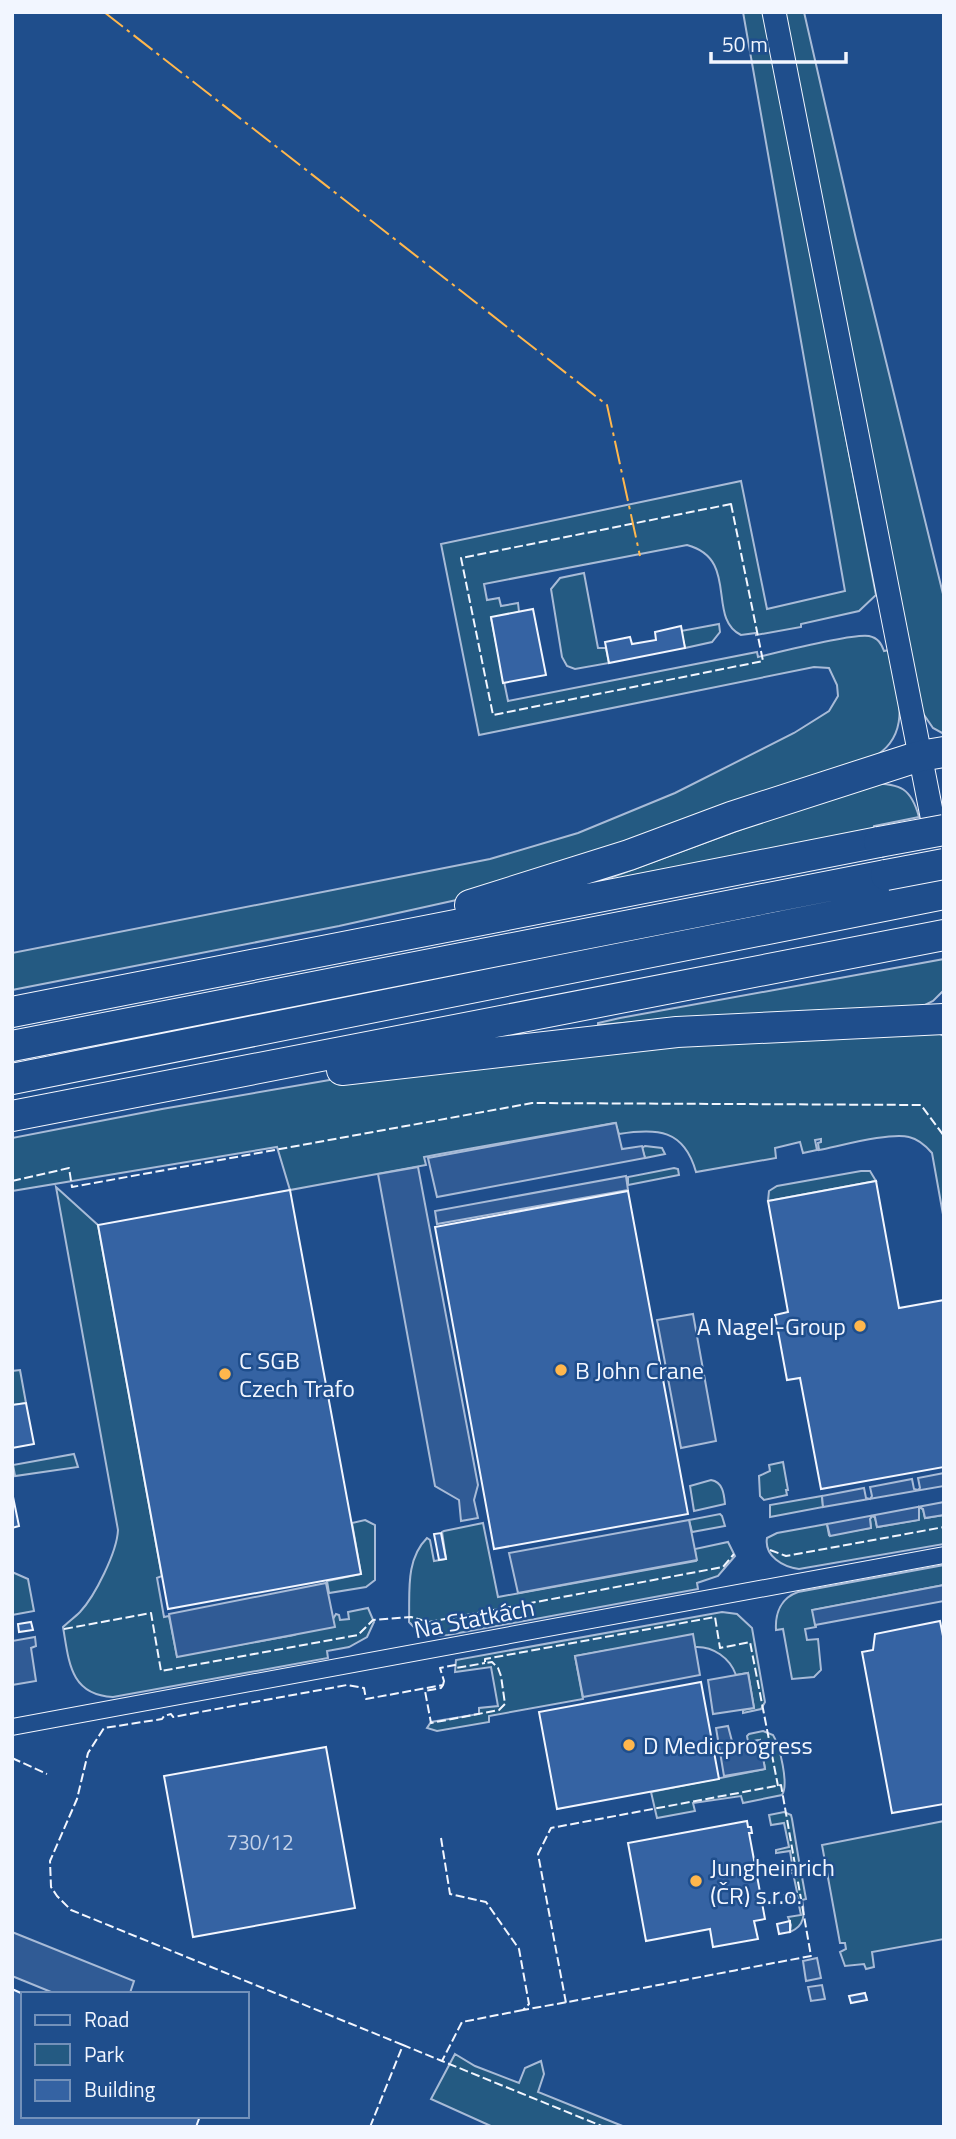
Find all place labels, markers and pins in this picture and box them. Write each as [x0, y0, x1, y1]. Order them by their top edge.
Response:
place label: A Nagel-Group [697, 1308, 846, 1344]
marker: A Nagel-Group [852, 1318, 868, 1334]
place label: C SGB Czech Trafo [239, 1342, 355, 1406]
place label: B John Crane [575, 1352, 704, 1388]
marker: B John Crane [553, 1362, 569, 1378]
marker: C SGB Czech Trafo [217, 1366, 233, 1382]
place label: D Medicprogress [643, 1727, 813, 1763]
marker: D Medicprogress [621, 1737, 637, 1753]
place label: Jungheinrich (ČR) s.r.o. [710, 1849, 835, 1913]
marker: Jungheinrich (ČR) s.r.o. [688, 1873, 704, 1889]

